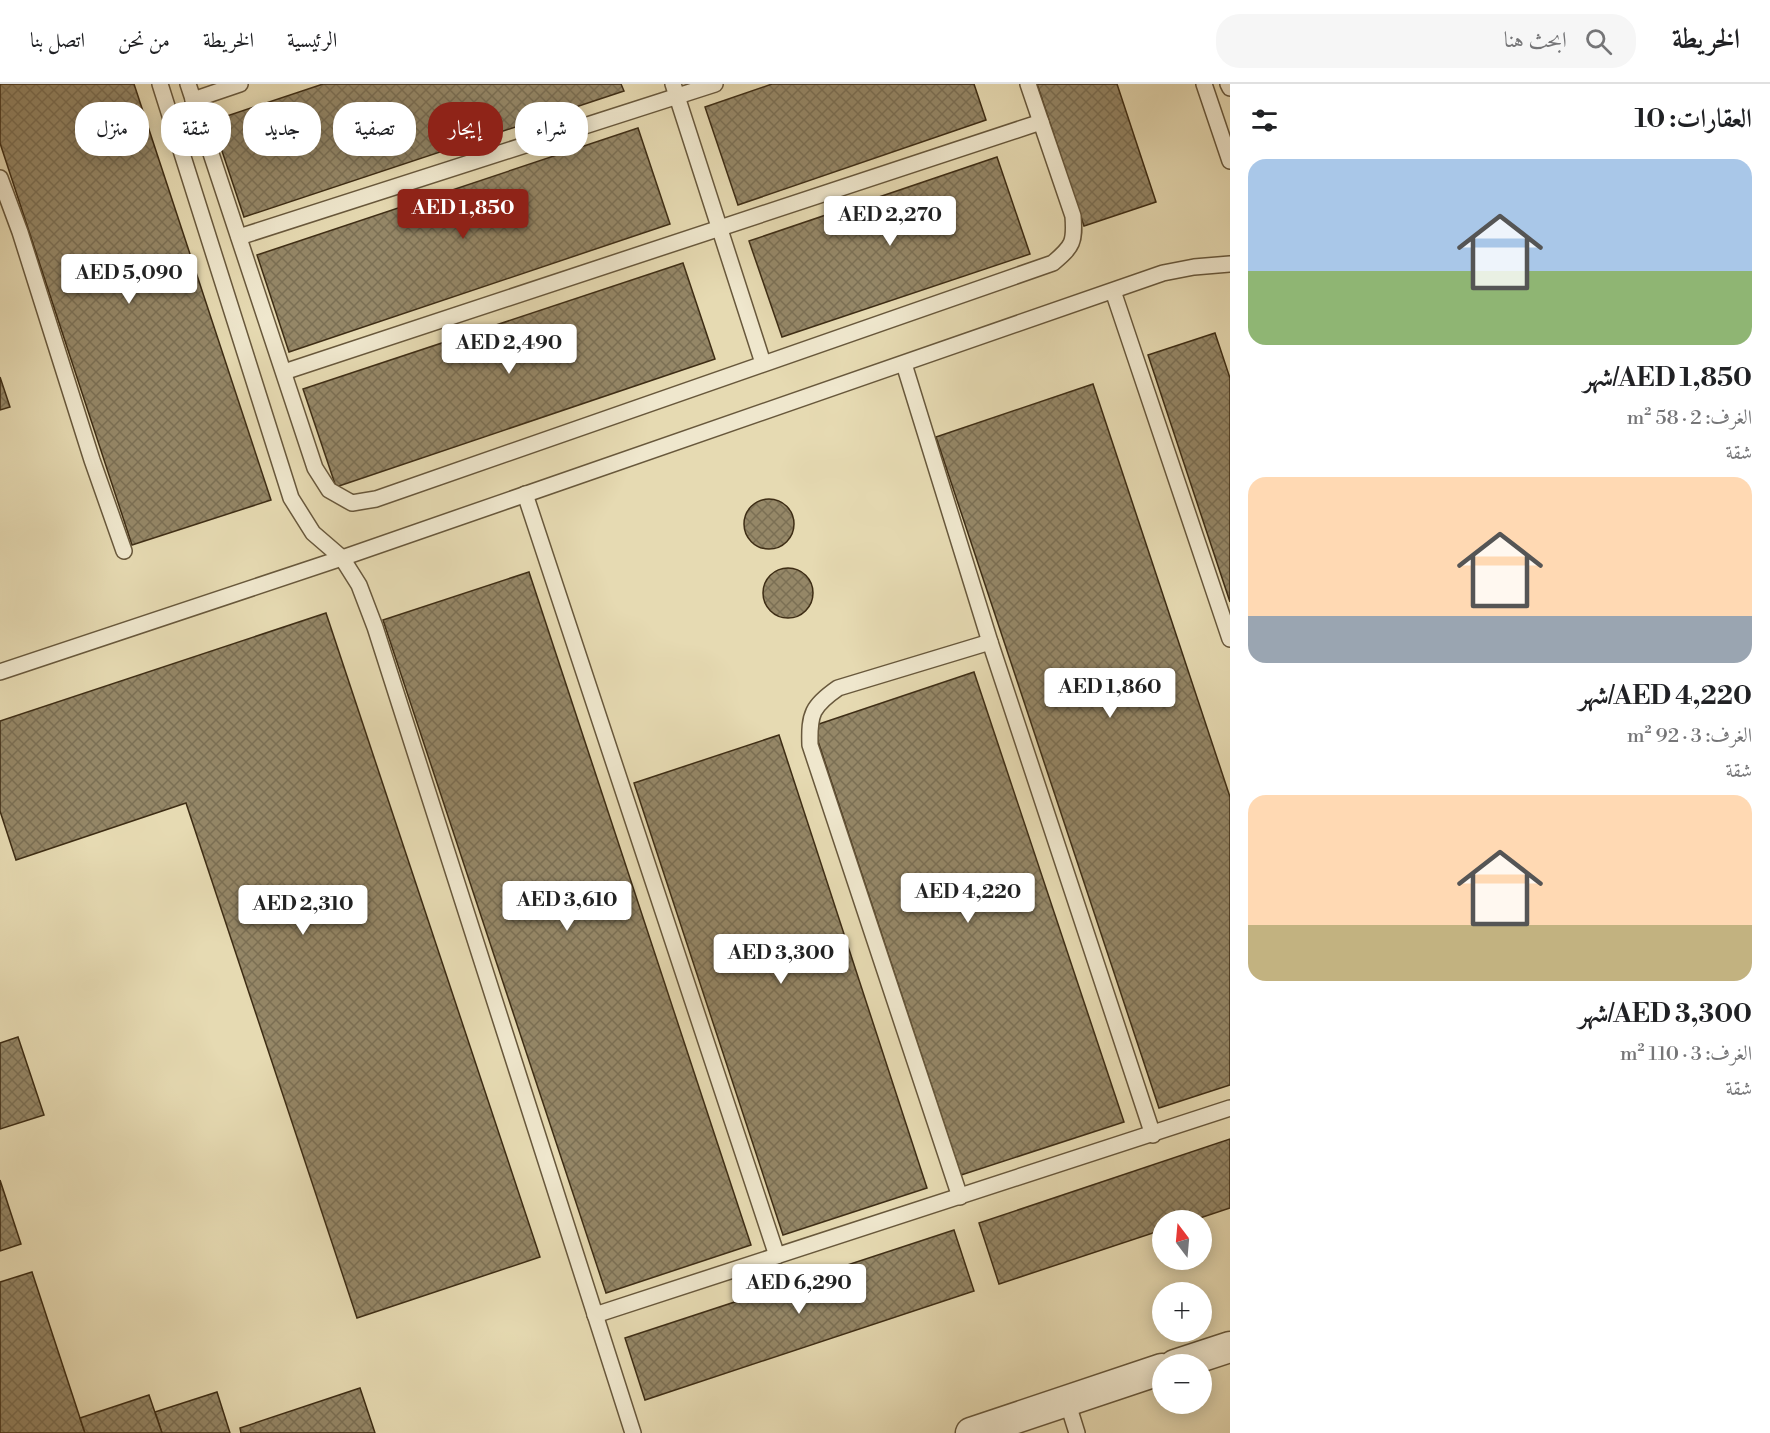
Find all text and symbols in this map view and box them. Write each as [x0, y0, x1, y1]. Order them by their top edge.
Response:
search box [1216, 14, 1636, 68]
text: الخريطة [1672, 22, 1740, 57]
icon: search [1582, 25, 1615, 58]
text: ابحث هنا [1504, 27, 1567, 54]
text: اتصل بنا [30, 28, 85, 54]
text: من نحن [118, 28, 170, 54]
text: الخريطة [203, 28, 254, 54]
text: الرئيسية [287, 28, 337, 54]
chip: منزل [75, 102, 149, 156]
chip: شقة [161, 102, 231, 156]
chip: جديد [243, 102, 321, 156]
chip: تصفية [333, 102, 416, 156]
chip: إيجار [428, 102, 503, 156]
chip: شراء [515, 102, 588, 156]
text: العقارات: 10 [1635, 103, 1752, 135]
icon: filters [1248, 104, 1281, 137]
pin: AED 1,850 [394, 189, 532, 240]
text: AED 1,850 [411, 196, 515, 221]
pin: AED 2,270 [821, 196, 959, 247]
icon: home [1446, 198, 1554, 306]
text: AED 2,270 [838, 203, 942, 228]
pin: AED 5,090 [60, 254, 198, 305]
text: AED 5,090 [75, 261, 183, 286]
pin: AED 2,490 [440, 324, 578, 375]
text: AED 2,490 [456, 331, 562, 356]
text: AED 1,850/شهر [1583, 362, 1752, 394]
text: الغرف: 2 · 58 m² [1627, 406, 1752, 431]
text: شقة [1726, 441, 1752, 466]
icon: home [1446, 516, 1554, 624]
pin: AED 1,860 [1041, 668, 1179, 719]
text: AED 1,860 [1058, 675, 1162, 700]
text: AED 4,220/شهر [1579, 680, 1752, 712]
text: الغرف: 3 · 92 m² [1627, 724, 1752, 749]
text: شقة [1726, 759, 1752, 784]
icon: home [1446, 834, 1554, 942]
pin: AED 4,220 [899, 873, 1037, 924]
text: AED 4,220 [915, 880, 1021, 905]
pin: AED 3,610 [498, 881, 636, 932]
pin: AED 2,310 [234, 885, 372, 936]
text: AED 3,610 [516, 888, 618, 913]
text: AED 2,310 [252, 892, 354, 917]
pin: AED 3,300 [712, 934, 850, 985]
text: AED 3,300 [728, 941, 834, 966]
text: AED 3,300/شهر [1579, 998, 1752, 1030]
text: الغرف: 3 · 110 m² [1620, 1042, 1752, 1067]
text: شقة [1726, 1077, 1752, 1102]
north arrow [1152, 1210, 1212, 1270]
map controls [1152, 1210, 1212, 1414]
pin: AED 6,290 [730, 1264, 868, 1315]
text: AED 6,290 [746, 1271, 852, 1296]
button: + [1152, 1282, 1212, 1342]
button: − [1152, 1354, 1212, 1414]

